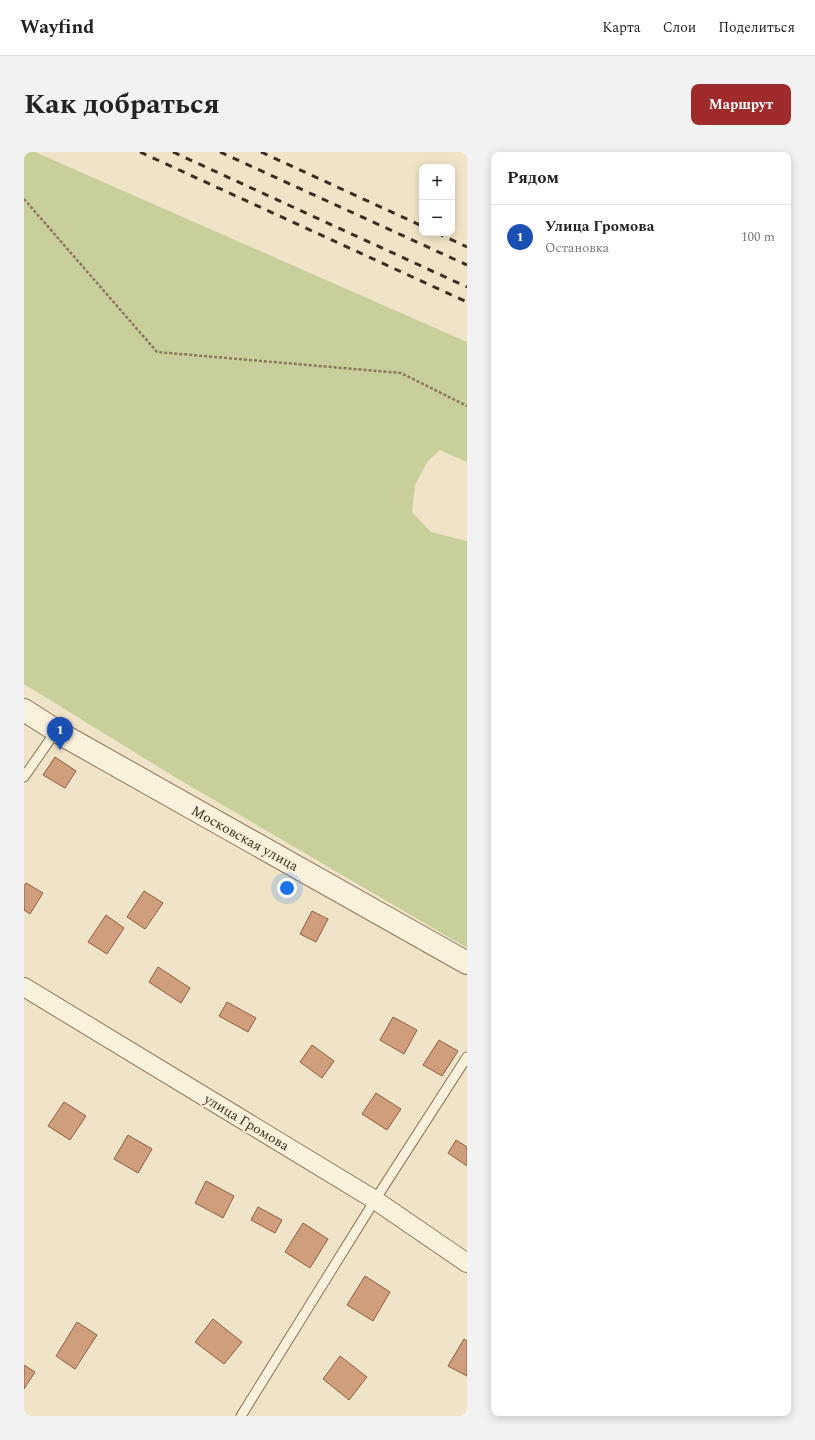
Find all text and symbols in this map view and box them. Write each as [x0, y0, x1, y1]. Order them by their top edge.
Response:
text: Wayfind [20, 13, 94, 42]
text: Карта [602, 17, 641, 38]
text: Слои [663, 17, 696, 38]
text: Поделиться [718, 17, 795, 38]
text: Как добраться [24, 83, 220, 126]
button: Маршрут [691, 84, 791, 125]
map controls [419, 164, 455, 236]
button: + [419, 164, 455, 200]
text: Рядом [507, 165, 559, 191]
button: − [419, 200, 455, 236]
text: Улица Громова [545, 215, 655, 238]
text: 1 [516, 227, 524, 247]
text: 100 m [741, 227, 775, 247]
text: Остановка [545, 238, 609, 258]
pin: 1 [47, 717, 73, 750]
street label: Московская улица [187, 800, 302, 877]
your location [277, 878, 297, 898]
street label: улица Громова [199, 1088, 294, 1156]

